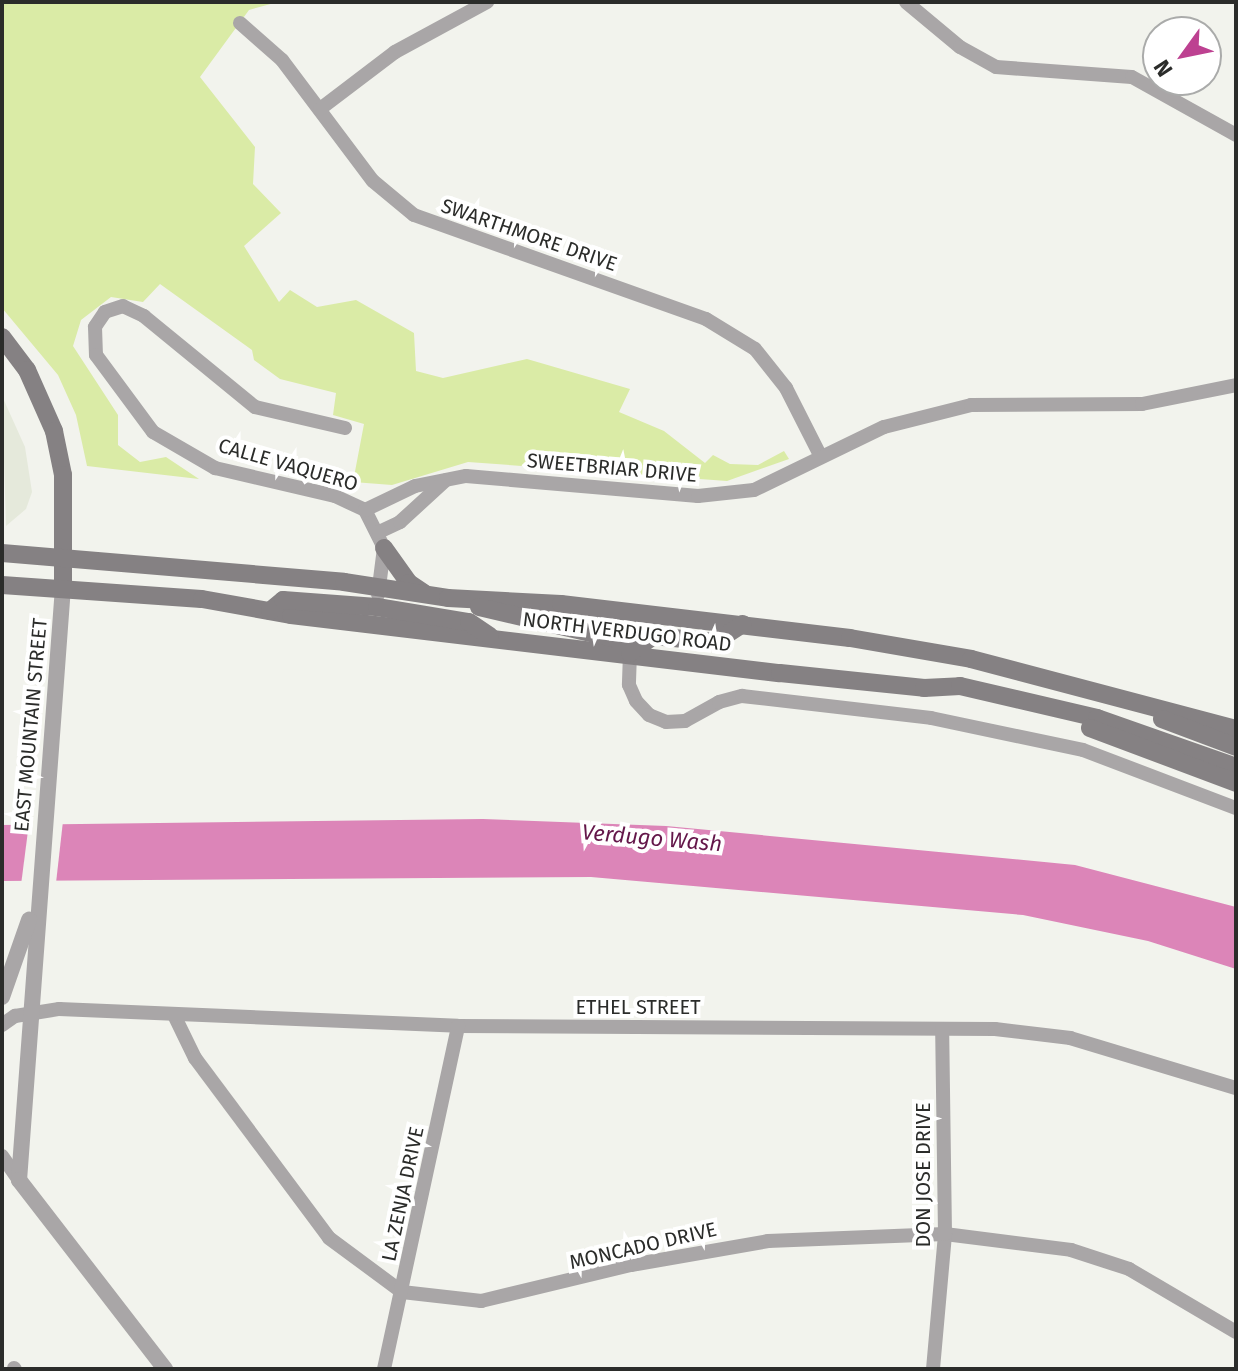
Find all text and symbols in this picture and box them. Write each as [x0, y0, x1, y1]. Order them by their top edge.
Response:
north arrow [1142, 16, 1222, 96]
text: N [1148, 55, 1178, 82]
street label: SWARTHMORE DRIVE [438, 194, 620, 276]
street label: CALLE VAQUERO [215, 434, 361, 496]
street label: SWEETBRIAR DRIVE [526, 449, 698, 487]
street label: NORTH VERDUGO ROAD [521, 607, 733, 657]
street label: EAST MOUNTAIN STREET [10, 617, 52, 833]
water label: Verdugo Wash [581, 819, 723, 857]
street label: ETHEL STREET [575, 995, 701, 1019]
street label: DON JOSE DRIVE [911, 1102, 935, 1248]
street label: LA ZENJA DRIVE [377, 1124, 429, 1264]
street label: MONCADO DRIVE [567, 1217, 719, 1275]

